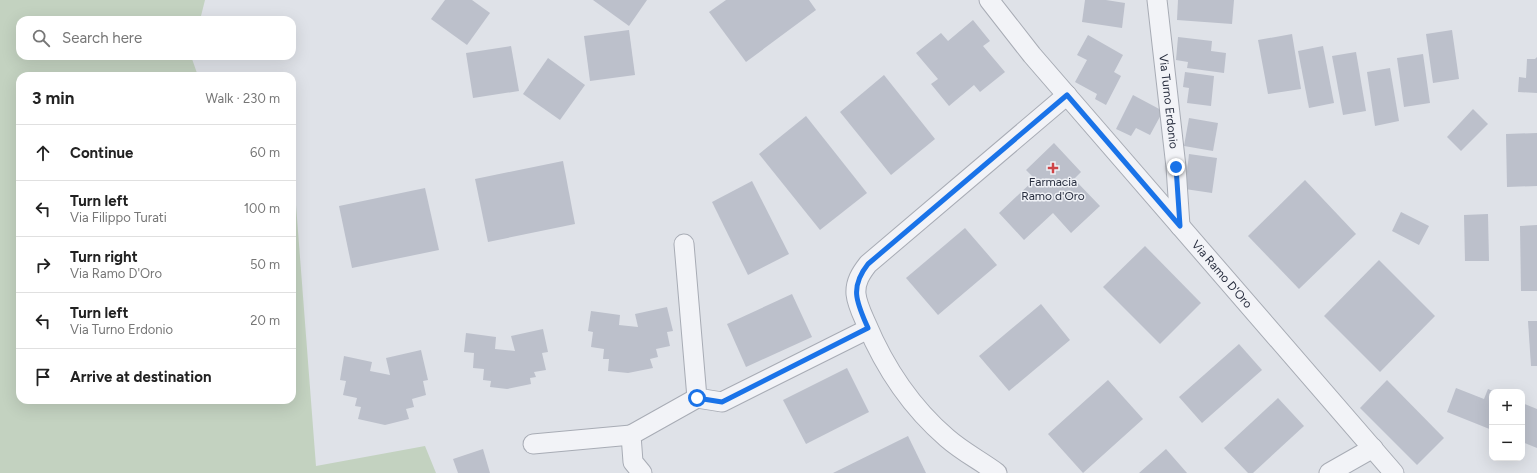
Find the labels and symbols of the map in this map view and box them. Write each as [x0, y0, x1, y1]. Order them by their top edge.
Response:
street label: Via Turno Erdonio [1156, 53, 1181, 150]
route end [1167, 158, 1185, 176]
marker: Farmacia Ramo d'Oro [1048, 163, 1058, 173]
place label: Farmacia Ramo d'Oro [1021, 175, 1085, 203]
street label: Via Ramo D'Oro [1189, 238, 1255, 311]
route start [688, 389, 706, 407]

